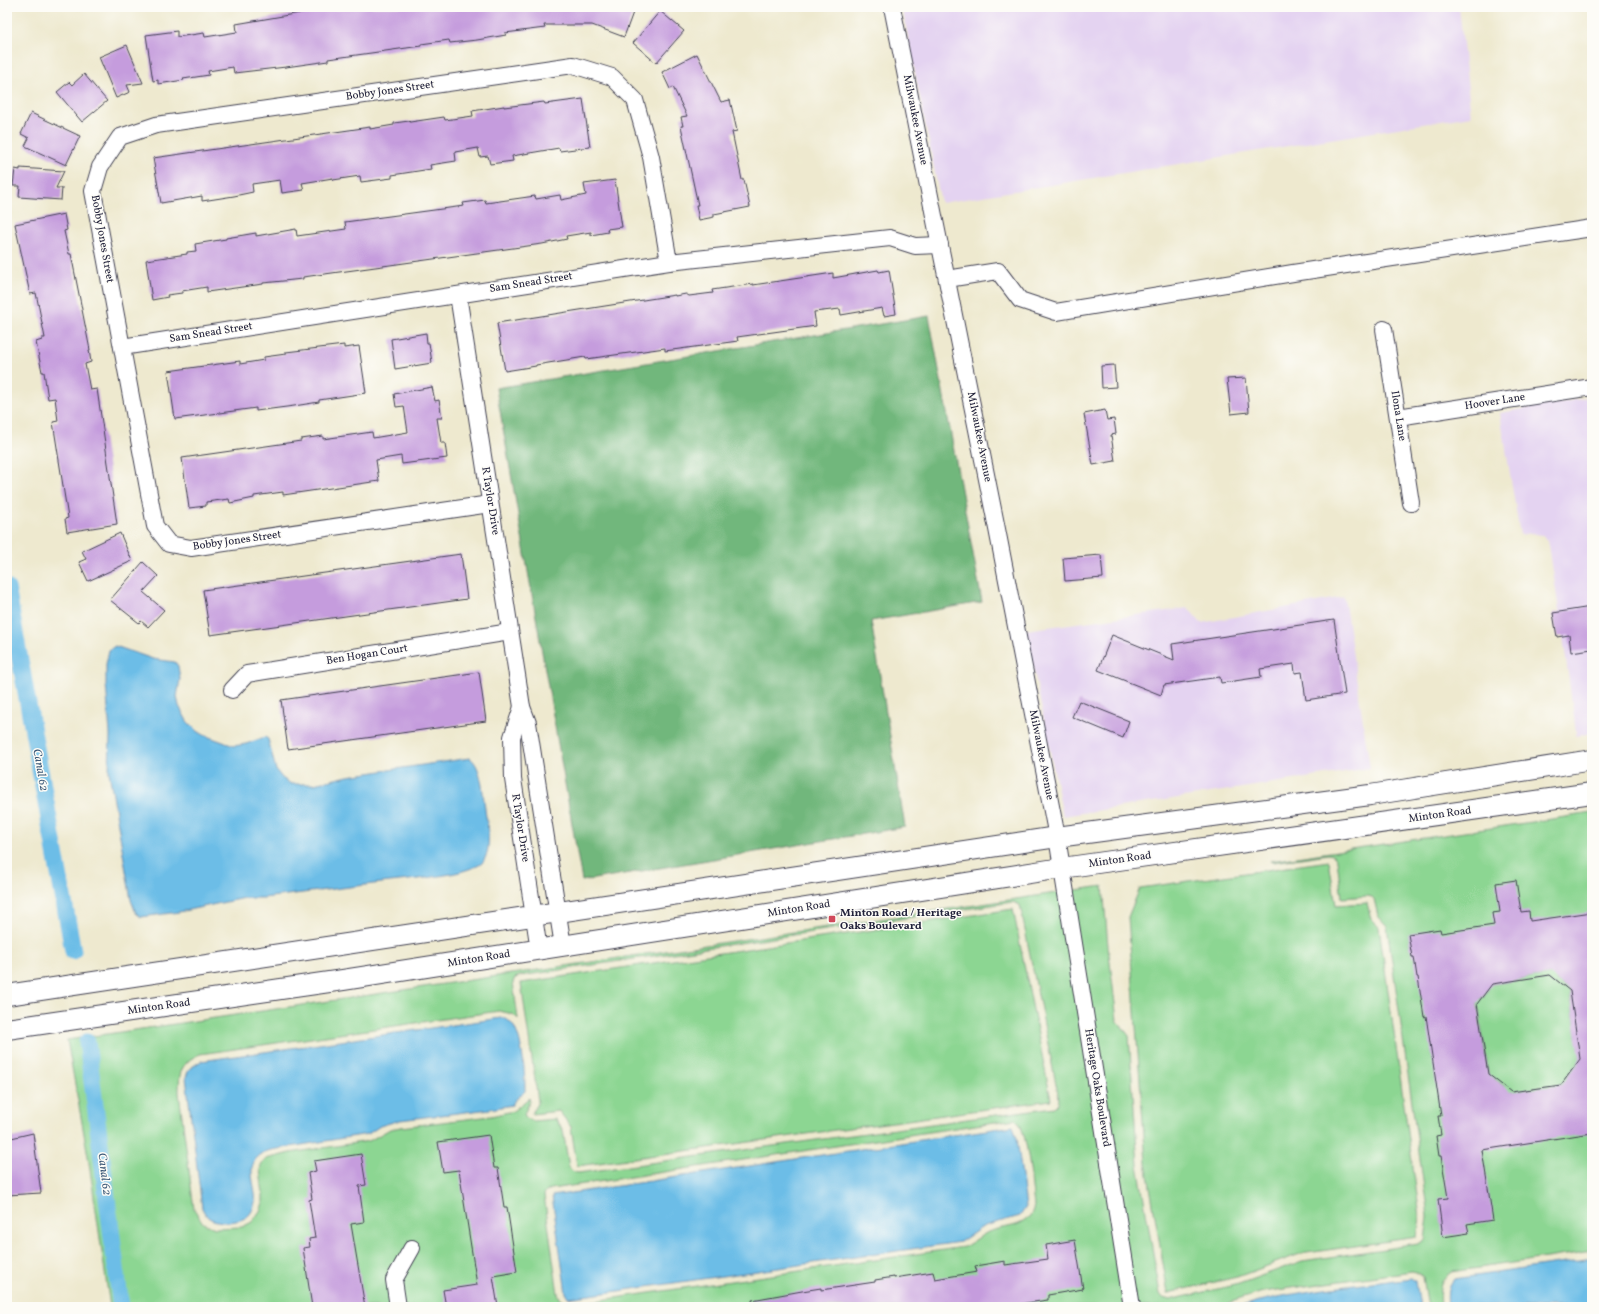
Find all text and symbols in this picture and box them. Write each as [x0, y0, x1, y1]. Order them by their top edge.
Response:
street label: Milwaukee Avenue [899, 74, 931, 166]
street label: Bobby Jones Street [345, 77, 435, 105]
street label: Bobby Jones Street [87, 194, 117, 284]
street label: Sam Snead Street [488, 269, 574, 297]
street label: Sam Snead Street [168, 319, 254, 347]
street label: Ilona Lane [1387, 390, 1409, 442]
street label: Hoover Lane [1464, 390, 1526, 414]
street label: Milwaukee Avenue [963, 391, 995, 483]
street label: R Taylor Drive [477, 466, 503, 536]
street label: Bobby Jones Street [192, 527, 282, 555]
street label: Ben Hogan Court [325, 641, 409, 669]
street label: Milwaukee Avenue [1025, 709, 1057, 801]
water label: Canal 62 [28, 748, 52, 793]
street label: R Taylor Drive [507, 793, 533, 863]
street label: Minton Road [1408, 803, 1472, 827]
street label: Minton Road [1088, 848, 1152, 872]
street label: Minton Road [767, 897, 831, 921]
place label: Minton Road / Heritage Oaks Boulevard [840, 906, 962, 934]
marker: Minton Road / Heritage Oaks Boulevard [827, 914, 837, 924]
street label: Minton Road [447, 947, 511, 971]
street label: Minton Road [127, 995, 191, 1019]
street label: Heritage Oaks Boulevard [1080, 1028, 1114, 1148]
water label: Canal 62 [93, 1152, 115, 1196]

